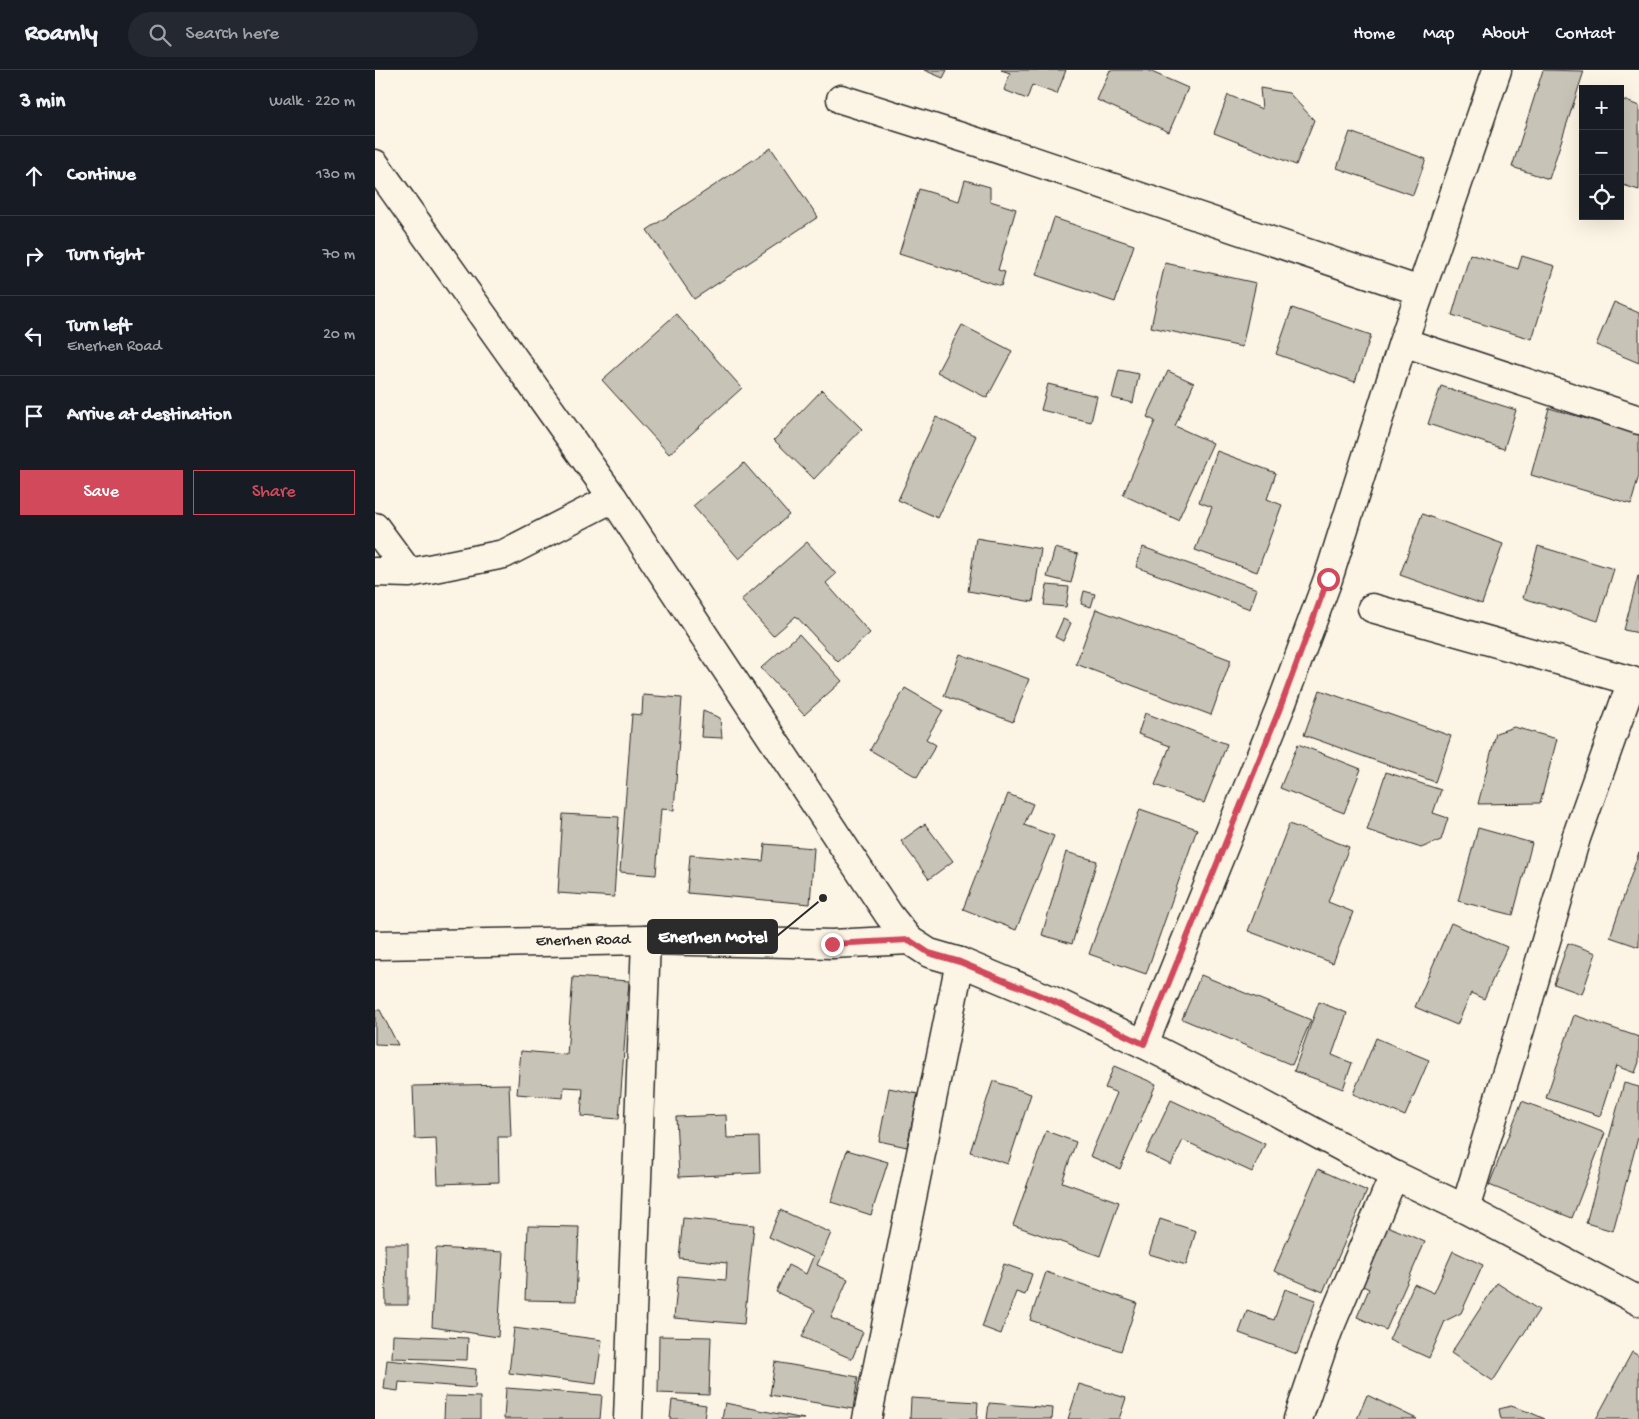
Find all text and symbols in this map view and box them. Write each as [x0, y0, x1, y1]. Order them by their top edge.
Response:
search box [128, 12, 478, 57]
text: Roamly [25, 20, 98, 49]
icon: search [146, 21, 174, 49]
text: Search here [186, 23, 279, 46]
text: Home [1353, 24, 1395, 45]
text: Map [1423, 24, 1454, 45]
text: About [1482, 24, 1528, 45]
text: Contact [1556, 24, 1614, 45]
map controls [1579, 85, 1624, 220]
button: + [1579, 85, 1624, 130]
text: 3 min [20, 90, 65, 115]
text: Walk · 220 m [269, 93, 355, 112]
button: − [1579, 130, 1624, 175]
icon: ahead [20, 162, 48, 190]
text: Continue [67, 164, 136, 187]
text: 130 m [316, 166, 355, 185]
button: locate [1579, 175, 1624, 220]
icon: right [20, 242, 48, 270]
text: Turn right [67, 244, 143, 267]
text: 70 m [322, 246, 355, 265]
text: Turn left [67, 315, 131, 338]
icon: left [20, 322, 48, 350]
text: 20 m [323, 326, 355, 345]
text: Enerhen Road [67, 338, 162, 357]
icon: arrive [20, 402, 48, 430]
text: Arrive at destination [67, 404, 231, 427]
button: Save [20, 470, 183, 515]
button: Share [193, 470, 355, 515]
route start [1317, 568, 1340, 591]
callout: Enerhen Motel [648, 920, 777, 953]
text: Enerhen Motel [658, 928, 768, 949]
street label: Enerhen Road [535, 931, 632, 952]
route end [821, 933, 844, 956]

